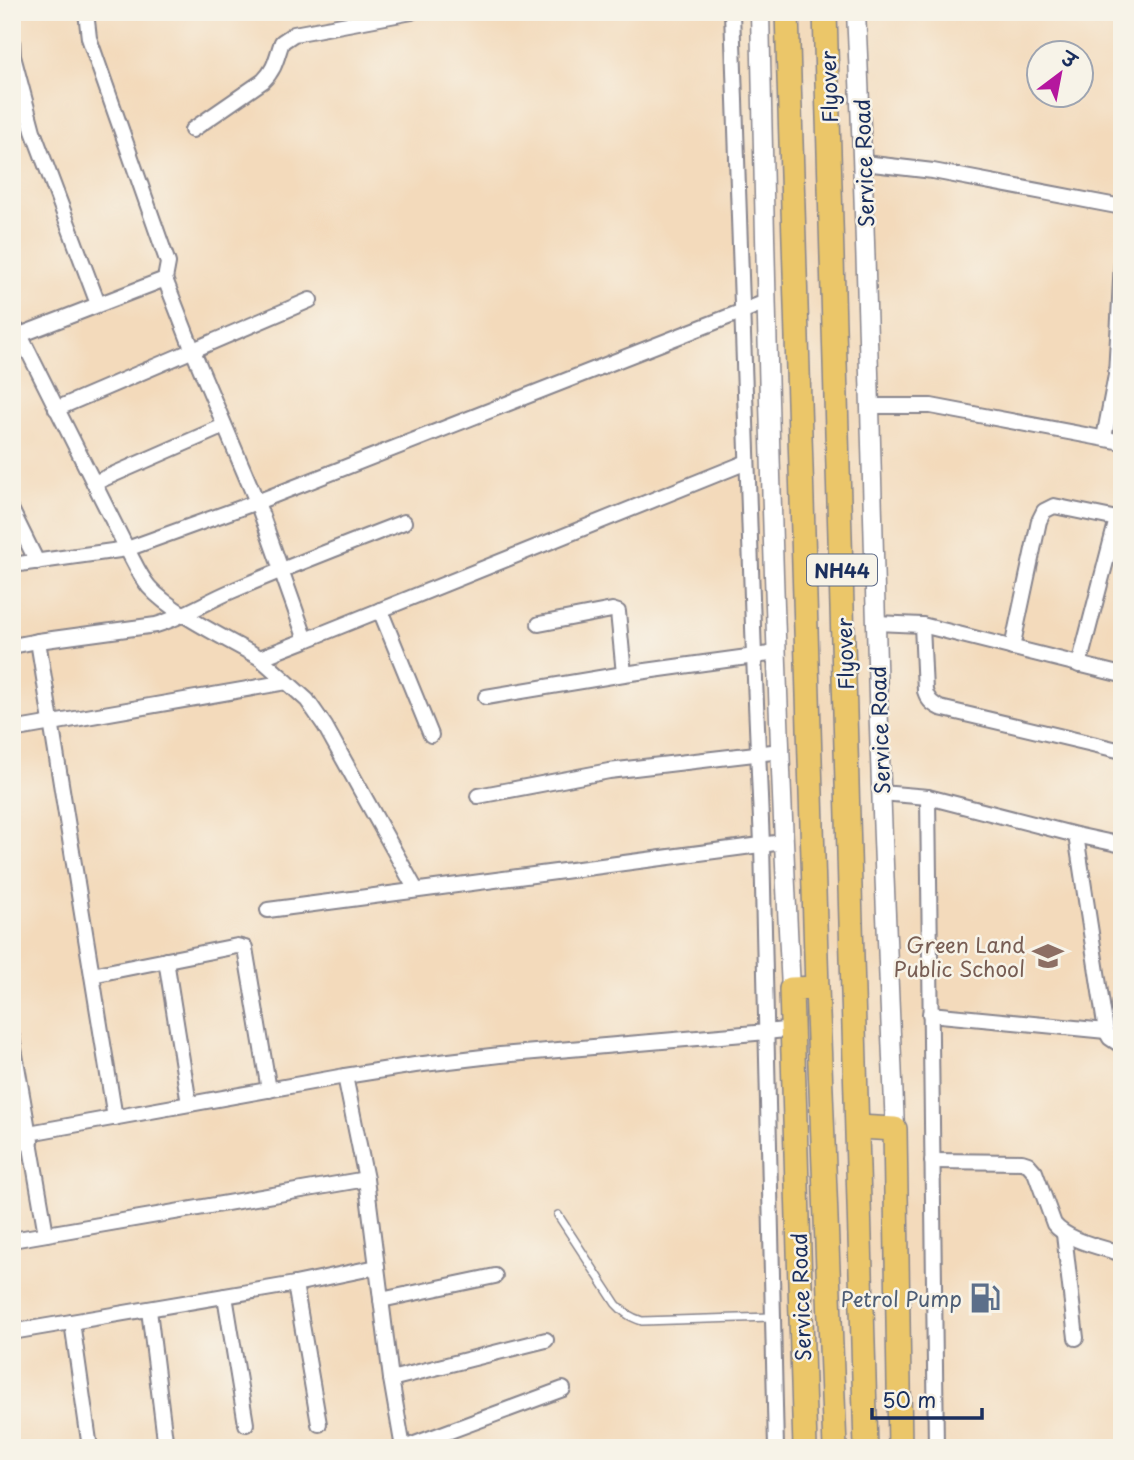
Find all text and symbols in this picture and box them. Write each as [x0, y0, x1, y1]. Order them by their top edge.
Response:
north arrow [1026, 38, 1096, 108]
text: उ [1055, 42, 1084, 75]
street label: Flyover [811, 50, 845, 124]
street label: Service Road [845, 98, 881, 228]
road number: NH44 [807, 554, 877, 586]
street label: Flyover [827, 617, 861, 691]
street label: Service Road [861, 665, 897, 795]
place label: Green Land Public School [893, 928, 1025, 984]
school or university icon: Green Land Public School [1031, 939, 1065, 973]
street label: Service Road [782, 1232, 818, 1362]
fuel station icon: Petrol Pump [968, 1281, 1002, 1315]
place label: Petrol Pump [841, 1282, 962, 1314]
scale bar [872, 1376, 982, 1420]
text: 50 m [882, 1383, 936, 1415]

